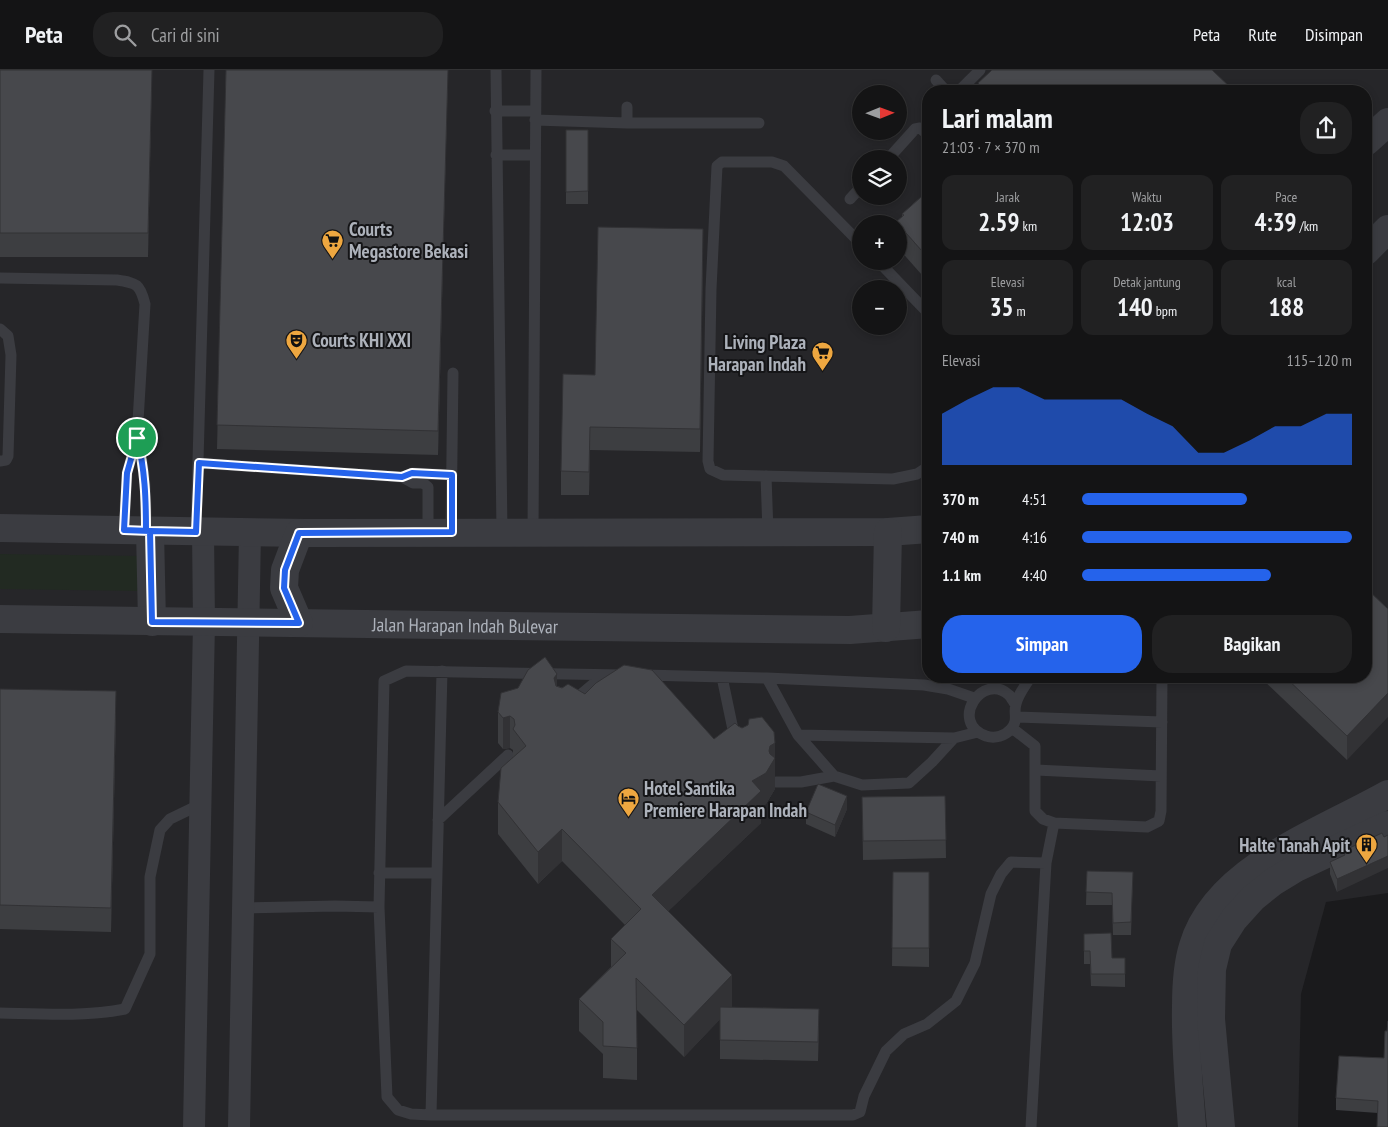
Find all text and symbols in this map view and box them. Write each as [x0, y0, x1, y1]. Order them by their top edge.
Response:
search box [93, 12, 443, 57]
text: Peta [25, 19, 63, 50]
icon: search [111, 21, 139, 49]
text: Cari di sini [151, 23, 220, 47]
text: Peta [1193, 23, 1220, 46]
text: Rute [1248, 23, 1277, 46]
text: Disimpan [1305, 23, 1363, 46]
north arrow [852, 85, 908, 140]
map controls [852, 85, 907, 335]
text: Lari malam [942, 99, 1053, 136]
button: share [1300, 102, 1352, 154]
text: 21:03 · 7 × 370 m [942, 137, 1040, 157]
button: layers [852, 150, 907, 205]
text: Jarak [996, 188, 1020, 206]
text: Waktu [1132, 188, 1162, 206]
text: Pace [1275, 188, 1297, 206]
text: 2.59 [978, 206, 1019, 238]
text: 12:03 [1120, 206, 1174, 238]
text: 4:39 [1254, 206, 1297, 238]
button: + [852, 215, 907, 270]
place label: Courts Megastore Bekasi [349, 217, 468, 263]
text: km [1019, 217, 1037, 235]
text: /km [1297, 217, 1318, 235]
supermarket icon: Courts Megastore Bekasi [321, 228, 345, 259]
text: Elevasi [991, 273, 1024, 291]
text: Detak jantung [1113, 273, 1181, 291]
text: kcal [1277, 273, 1296, 291]
button: − [852, 280, 907, 335]
text: 35 [990, 291, 1014, 323]
text: 140 [1117, 291, 1153, 323]
text: 188 [1268, 291, 1304, 323]
text: m [1014, 302, 1026, 320]
text: bpm [1153, 302, 1177, 320]
theatre icon: Courts KHI XXI [284, 328, 308, 359]
place label: Courts KHI XXI [312, 328, 411, 352]
place label: Living Plaza Harapan Indah [708, 330, 806, 376]
supermarket icon: Living Plaza Harapan Indah [810, 341, 834, 372]
text: Elevasi [942, 350, 980, 370]
text: 115–120 m [1287, 350, 1352, 370]
pin [116, 417, 158, 459]
icon: arrive [123, 424, 151, 452]
text: 370 m [942, 489, 979, 509]
text: 4:51 [1022, 489, 1047, 509]
text: 740 m [942, 527, 979, 547]
text: 4:16 [1022, 527, 1047, 547]
text: 1.1 km [942, 565, 981, 585]
text: 4:40 [1022, 565, 1047, 585]
street label: Jalan Harapan Indah Bulevar [371, 612, 559, 638]
button: Simpan [942, 615, 1142, 673]
button: Bagikan [1152, 615, 1352, 673]
place label: Hotel Santika Premiere Harapan Indah [644, 776, 807, 822]
hotel icon: Hotel Santika Premiere Harapan Indah [616, 787, 640, 818]
place label: Halte Tanah Apit [1239, 833, 1350, 857]
building icon: Halte Tanah Apit [1354, 833, 1378, 864]

